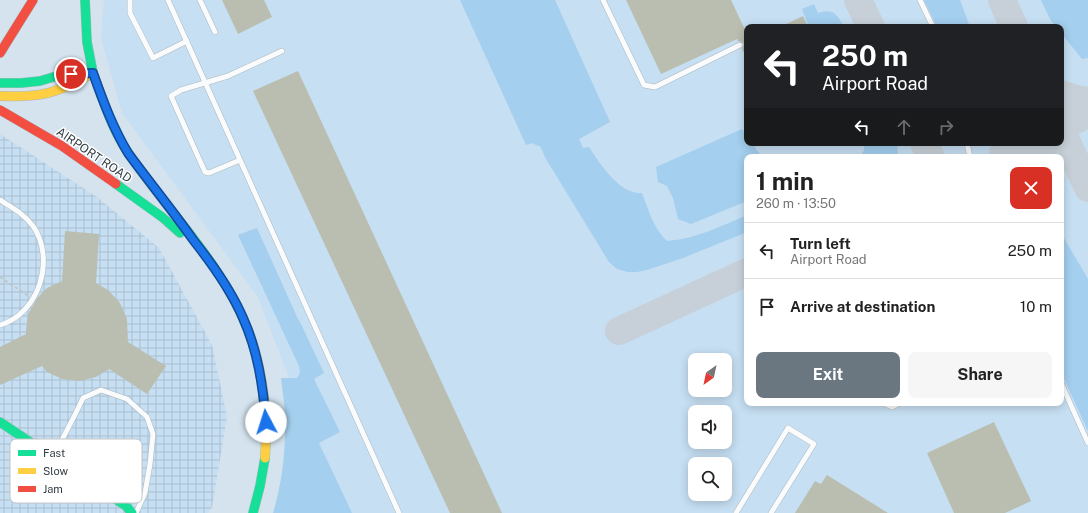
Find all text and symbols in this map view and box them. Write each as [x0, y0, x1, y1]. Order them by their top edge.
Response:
text: 250 m [822, 39, 908, 72]
icon: left [756, 40, 808, 92]
pin [54, 57, 88, 91]
icon: arrive [60, 63, 82, 85]
text: Airport Road [822, 73, 928, 94]
icon: left [851, 116, 873, 138]
icon: ahead [893, 116, 915, 138]
icon: right [935, 116, 957, 138]
street label: AIRPORT ROAD [54, 125, 134, 185]
text: 1 min [756, 167, 814, 195]
button: close [1010, 167, 1052, 209]
text: 260 m · 13:50 [756, 196, 836, 211]
text: Turn left [790, 235, 851, 252]
icon: left [756, 240, 778, 262]
text: 250 m [1008, 242, 1052, 259]
text: Airport Road [790, 252, 867, 267]
icon: arrive [756, 296, 778, 318]
text: Arrive at destination [790, 298, 935, 315]
text: 10 m [1020, 298, 1052, 315]
button: Exit [756, 352, 900, 398]
button: Share [908, 352, 1052, 398]
north arrow [688, 353, 732, 397]
map controls [688, 353, 732, 501]
position arrow [245, 401, 287, 443]
button: sound [688, 405, 732, 449]
legend [10, 439, 142, 503]
text: Fast [43, 447, 65, 459]
button: search [688, 457, 732, 501]
text: Slow [43, 465, 69, 477]
text: Jam [43, 483, 63, 495]

